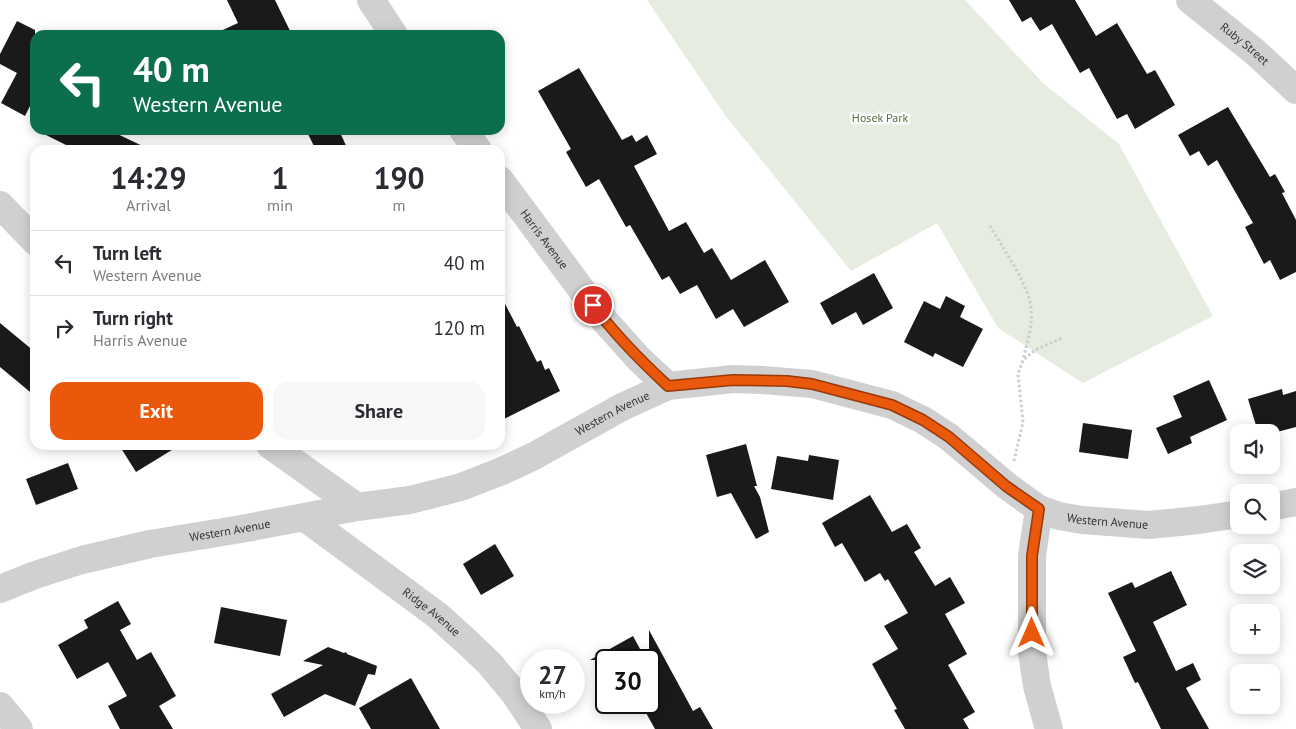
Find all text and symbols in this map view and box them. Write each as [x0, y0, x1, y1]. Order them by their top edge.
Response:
street label: Ruby Street [1217, 19, 1272, 68]
text: 40 m [133, 46, 210, 92]
icon: left [50, 50, 115, 115]
text: Western Avenue [133, 90, 283, 118]
park label: Hosek Park [852, 110, 908, 125]
text: 14:29 [110, 158, 187, 197]
text: 1 [272, 158, 289, 197]
text: 190 [373, 158, 425, 197]
text: Arrival [126, 195, 171, 215]
text: min [267, 195, 293, 215]
text: m [393, 195, 406, 215]
street label: Harris Avenue [517, 206, 572, 272]
text: Turn left [93, 241, 162, 265]
icon: left [50, 249, 78, 277]
text: 40 m [444, 251, 485, 275]
text: Western Avenue [93, 265, 202, 285]
pin [572, 284, 614, 326]
icon: arrive [579, 291, 607, 319]
text: Turn right [93, 306, 173, 330]
icon: right [50, 314, 78, 342]
text: 120 m [433, 316, 485, 340]
text: Harris Avenue [93, 330, 187, 350]
button: Exit [50, 382, 263, 440]
button: Share [273, 382, 485, 440]
street label: Western Avenue [573, 387, 652, 439]
map controls [1230, 424, 1280, 714]
button: sound [1230, 424, 1280, 474]
button: search [1230, 484, 1280, 534]
street label: Western Avenue [1066, 509, 1149, 532]
street label: Western Avenue [188, 516, 272, 544]
button: layers [1230, 544, 1280, 594]
street label: Ridge Avenue [400, 584, 464, 639]
button: + [1230, 604, 1280, 654]
position arrow [1005, 606, 1057, 658]
speed limit sign: 30 [595, 649, 660, 714]
text: 27 [538, 659, 567, 691]
button: − [1230, 664, 1280, 714]
text: km/h [539, 686, 566, 701]

